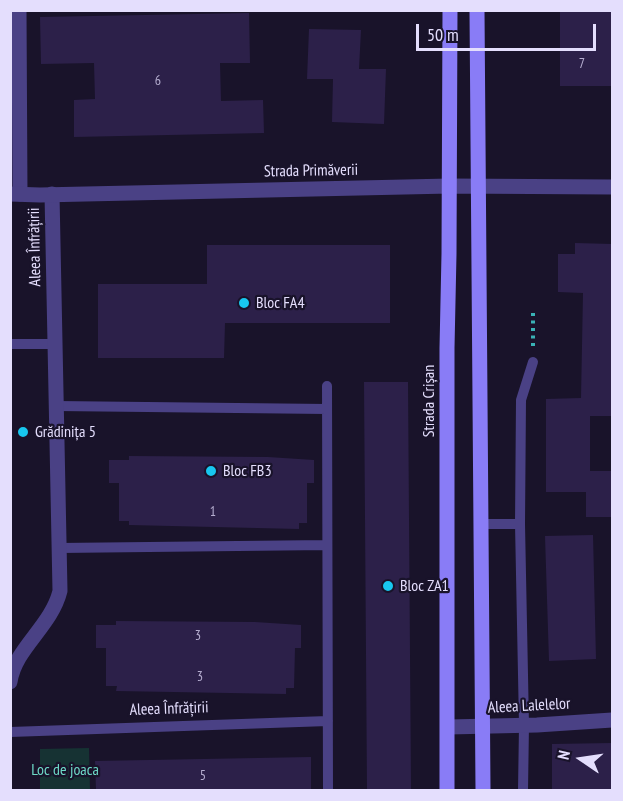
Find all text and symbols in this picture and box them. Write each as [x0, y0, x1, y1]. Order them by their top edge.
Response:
scale bar [419, 12, 599, 50]
text: 50 m [427, 23, 459, 46]
house number: 7 [579, 56, 585, 72]
house number: 6 [155, 73, 161, 89]
street label: Strada Primăverii [264, 161, 358, 181]
street label: Aleea Înfrățirii [25, 207, 45, 287]
place label: Bloc FA4 [256, 293, 305, 313]
marker: Bloc FA4 [237, 296, 251, 310]
street label: Strada Crișan [419, 365, 439, 437]
place label: Grădinița 5 [35, 422, 96, 442]
marker: Grădinița 5 [16, 425, 30, 439]
place label: Bloc FB3 [223, 461, 272, 481]
marker: Bloc FB3 [204, 464, 218, 478]
house number: 1 [210, 504, 216, 520]
place label: Bloc ZA1 [400, 576, 449, 596]
marker: Bloc ZA1 [381, 579, 395, 593]
house number: 3 [195, 628, 201, 644]
house number: 3 [197, 669, 203, 685]
street label: Aleea Lalelelor [487, 694, 571, 718]
street label: Aleea Înfrățirii [129, 698, 209, 720]
north arrow [551, 729, 611, 789]
text: N [553, 748, 574, 761]
park label: Loc de joaca [31, 760, 99, 780]
house number: 5 [200, 768, 206, 784]

